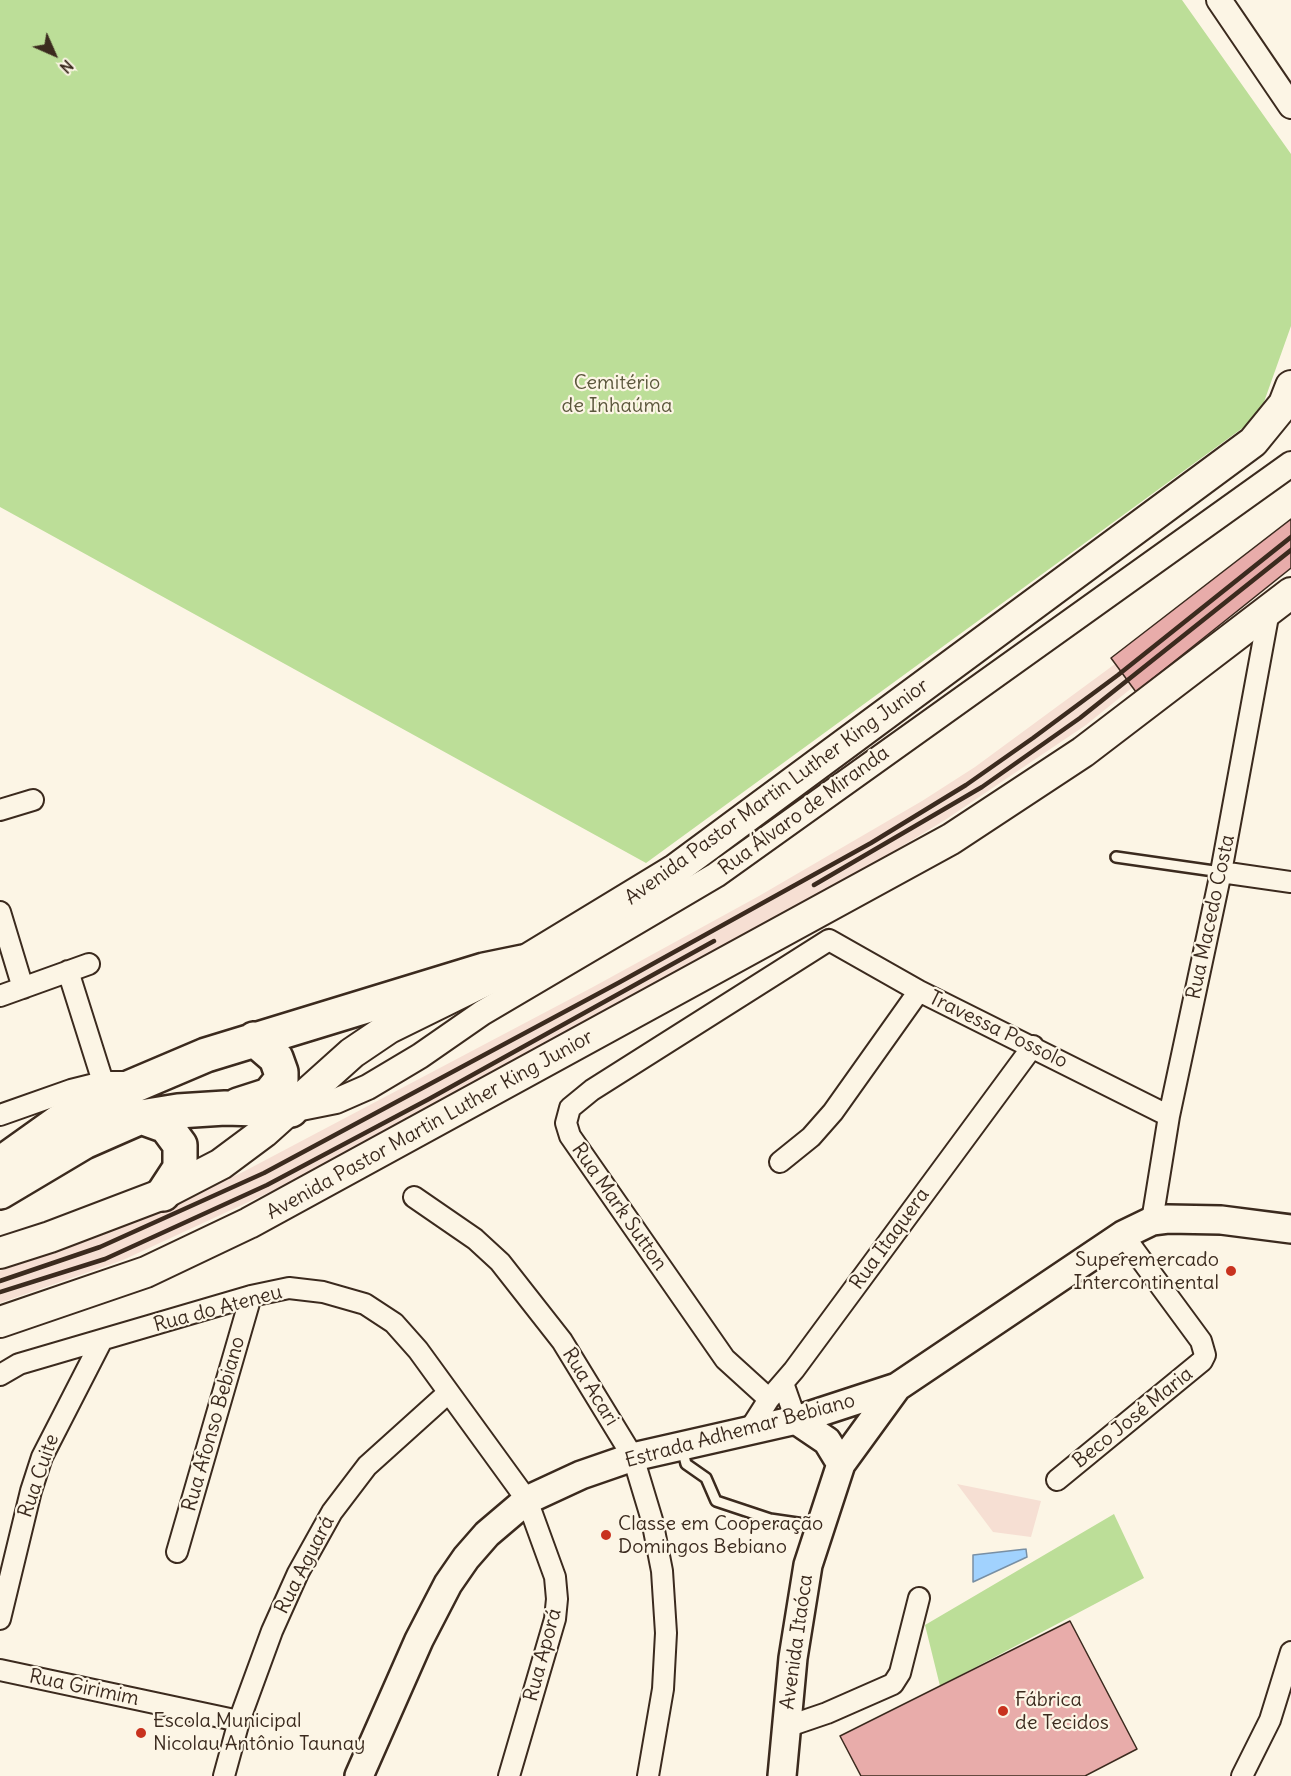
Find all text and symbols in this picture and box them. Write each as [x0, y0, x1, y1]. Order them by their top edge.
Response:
north arrow [24, 24, 84, 84]
text: N [56, 56, 78, 78]
park label: Cemitério de Inhaúma [562, 371, 672, 418]
street label: Avenida Pastor Martin Luther King Junior [621, 674, 933, 910]
street label: Rua Álvaro de Miranda [714, 741, 894, 881]
street label: Rua Macedo Costa [1182, 833, 1240, 1001]
street label: Travessa Possolo [925, 986, 1071, 1074]
street label: Avenida Pastor Martin Luther King Junior [263, 1025, 597, 1225]
street label: Rua Mark Sutton [566, 1139, 672, 1275]
street label: Rua Itaquera [845, 1184, 935, 1294]
place label: Superemercado Intercontinental [1073, 1248, 1219, 1295]
marker: Superemercado Intercontinental [1224, 1264, 1238, 1278]
street label: Rua do Ateneu [151, 1280, 285, 1338]
street label: Rua Afonso Bebiano [178, 1334, 250, 1514]
street label: Rua Acari [557, 1344, 623, 1430]
street label: Beco José Maria [1068, 1362, 1198, 1474]
street label: Estrada Adhemar Bebiano [622, 1389, 858, 1473]
street label: Rua Cuite [14, 1431, 64, 1521]
street label: Rua Aguará [270, 1512, 340, 1618]
place label: Classe em Cooperação Domingos Bebiano [618, 1512, 823, 1559]
marker: Classe em Cooperação Domingos Bebiano [599, 1528, 613, 1542]
street label: Avenida Itaóca [776, 1573, 818, 1711]
street label: Rua Aporá [519, 1606, 567, 1704]
street label: Rua Girimim [27, 1665, 141, 1711]
place label: Fábrica de Tecidos [1015, 1688, 1109, 1735]
marker: Fábrica de Tecidos [996, 1704, 1010, 1718]
place label: Escola Municipal Nicolau Antônio Taunay [153, 1709, 365, 1756]
marker: Escola Municipal Nicolau Antônio Taunay [134, 1726, 148, 1740]

